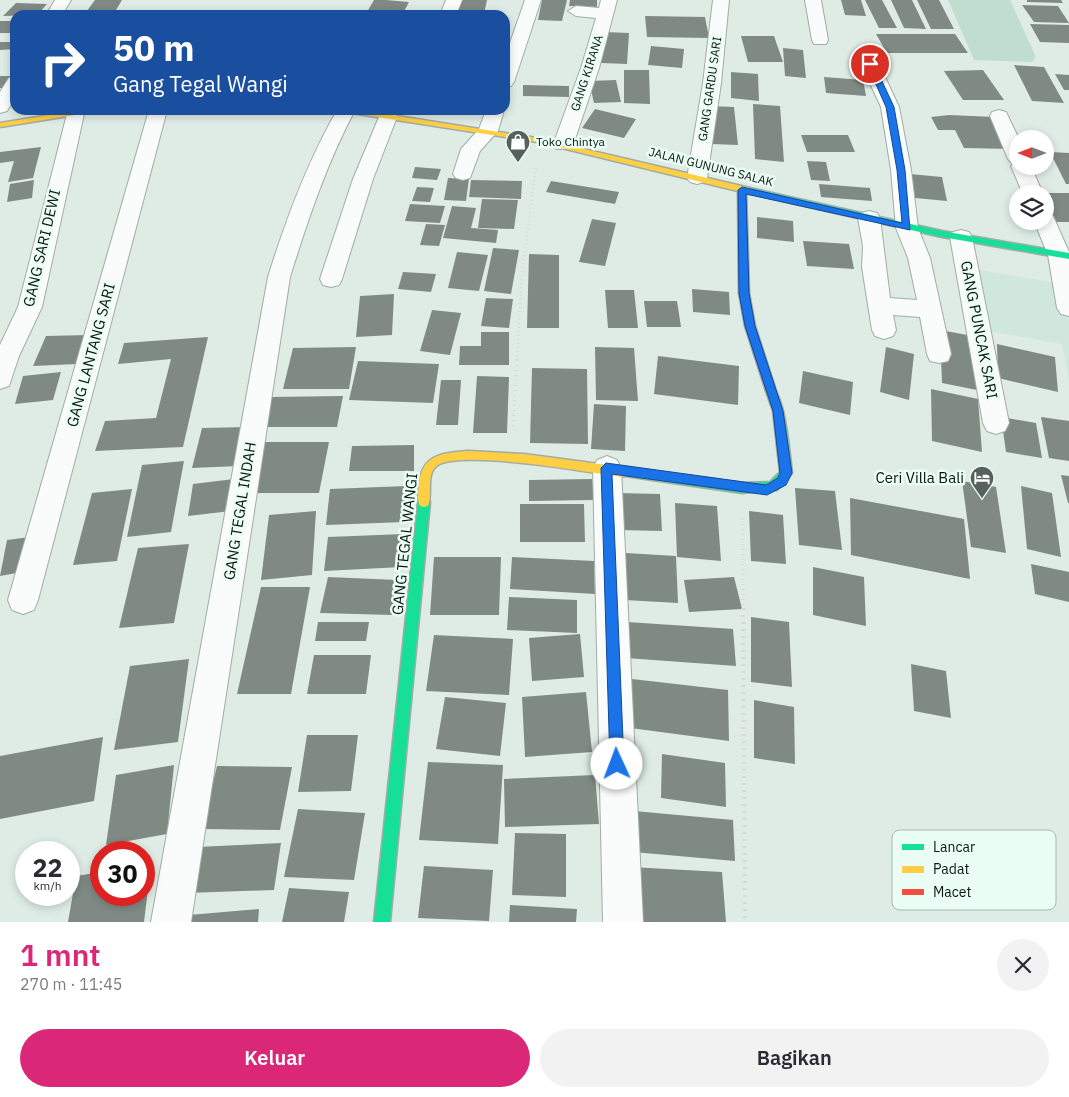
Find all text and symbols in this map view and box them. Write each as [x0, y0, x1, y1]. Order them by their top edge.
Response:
text: 50 m [113, 25, 195, 71]
icon: right [30, 30, 95, 95]
street label: GANG KIRANA [567, 32, 606, 113]
street label: GANG GARDU SARI [695, 35, 724, 142]
pin [849, 43, 891, 85]
icon: arrive [856, 50, 884, 78]
text: Gang Tegal Wangi [113, 69, 288, 98]
shop icon: Toko Chintya [505, 129, 531, 163]
north arrow [1009, 130, 1054, 175]
map controls [1009, 130, 1054, 230]
place label: Toko Chintya [536, 134, 606, 149]
street label: JALAN GUNUNG SALAK [647, 144, 775, 189]
button: layers [1009, 185, 1054, 230]
street label: GANG SARI DEWI [19, 187, 64, 309]
street label: GANG PUNCAK SARI [957, 259, 1002, 401]
street label: GANG LANTANG SARI [62, 281, 119, 429]
street label: GANG TEGAL INDAH [219, 440, 260, 581]
hotel icon: Ceri Villa Bali [969, 465, 995, 499]
place label: Ceri Villa Bali [875, 468, 964, 487]
street label: GANG TEGAL WANGI [388, 472, 421, 616]
position arrow [590, 737, 642, 789]
legend [892, 830, 1056, 910]
text: Lancar [933, 838, 975, 856]
speed limit sign: 30 [90, 841, 155, 906]
text: 22 [32, 851, 63, 884]
text: Padat [933, 860, 969, 878]
text: km/h [33, 878, 62, 893]
text: Macet [933, 883, 971, 901]
text: 1 mnt [20, 935, 101, 974]
button: close [997, 939, 1049, 991]
text: 270 m · 11:45 [20, 974, 122, 994]
button: Keluar [20, 1029, 530, 1087]
button: Bagikan [540, 1029, 1049, 1087]

